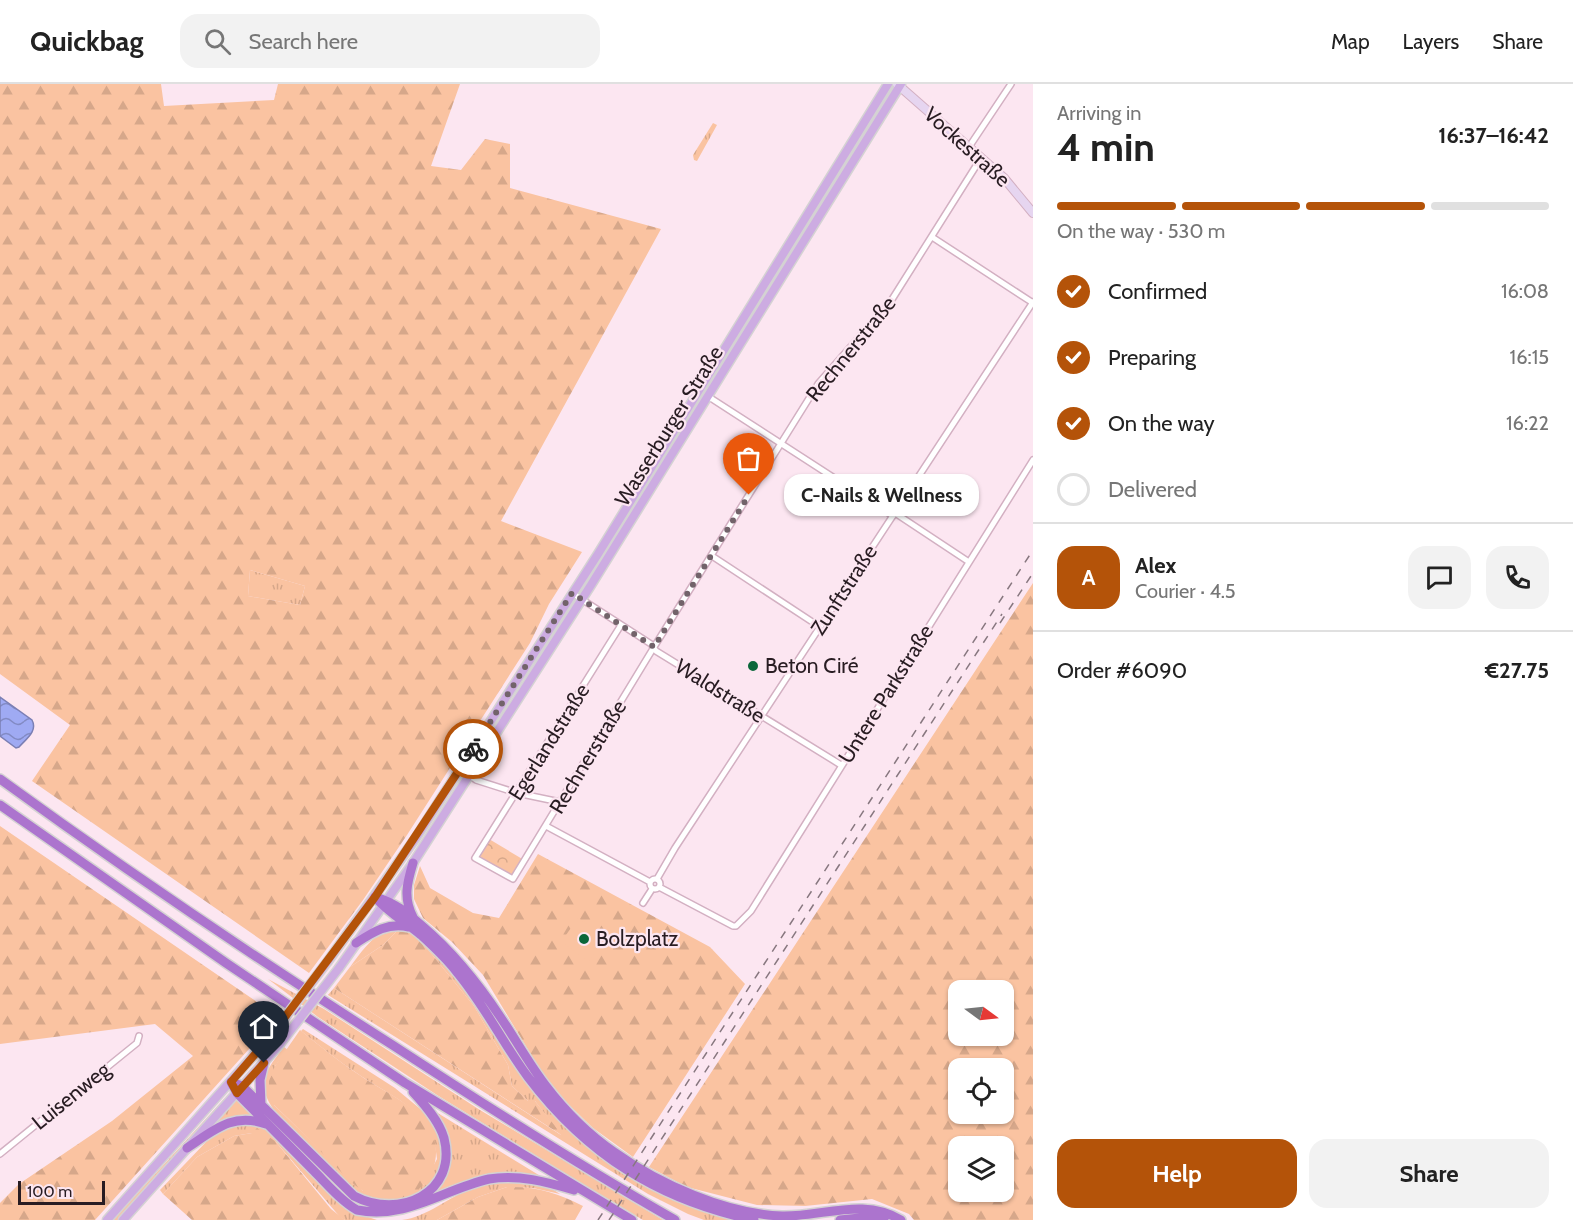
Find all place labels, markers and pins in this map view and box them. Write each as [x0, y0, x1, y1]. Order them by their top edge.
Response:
pin [723, 433, 774, 495]
callout: C-Nails & Wellness [785, 474, 980, 516]
place label: Beton Ciré [765, 653, 859, 678]
marker: Beton Ciré [746, 659, 760, 673]
place label: Bolzplatz [596, 926, 679, 951]
marker: Bolzplatz [577, 932, 591, 946]
pin [238, 1001, 289, 1063]

